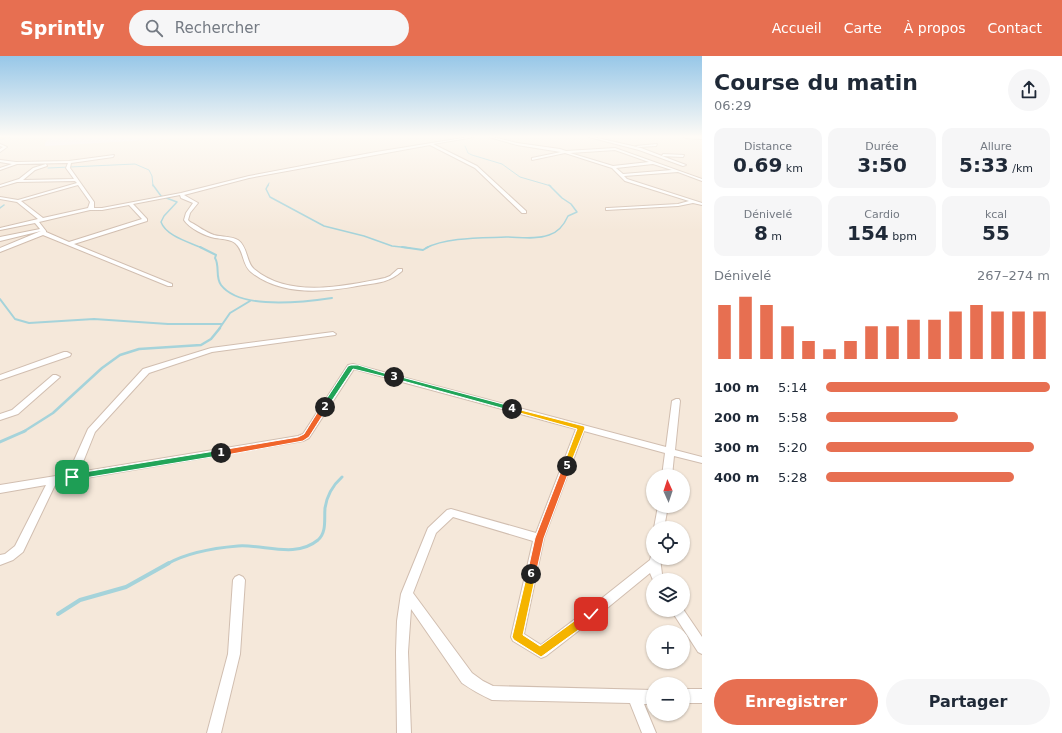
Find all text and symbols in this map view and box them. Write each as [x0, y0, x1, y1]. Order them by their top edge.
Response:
search box [129, 10, 409, 46]
text: Sprintly [20, 17, 105, 39]
icon: search [143, 17, 165, 39]
text: Rechercher [175, 19, 260, 37]
text: Accueil [772, 20, 822, 36]
text: Carte [844, 20, 882, 36]
text: À propos [904, 20, 966, 36]
text: Contact [988, 20, 1042, 36]
button: share [1008, 69, 1050, 111]
text: Course du matin [714, 70, 918, 95]
text: 06:29 [714, 98, 751, 113]
text: Distance [744, 140, 792, 153]
text: Durée [865, 140, 899, 153]
text: Allure [980, 140, 1012, 153]
text: 0.69 [733, 153, 782, 177]
text: 3:50 [857, 153, 907, 177]
text: 5:33 [959, 153, 1009, 177]
text: km [782, 162, 803, 175]
text: /km [1009, 162, 1033, 175]
text: Dénivelé [744, 208, 792, 221]
text: Cardio [864, 208, 900, 221]
text: kcal [985, 208, 1007, 221]
text: 8 [754, 221, 768, 245]
text: 154 [847, 221, 889, 245]
text: 55 [982, 221, 1010, 245]
text: m [768, 230, 782, 243]
text: bpm [889, 230, 917, 243]
text: Dénivelé [714, 268, 771, 283]
text: 267–274 m [977, 268, 1050, 283]
pin: 3 [384, 367, 404, 387]
text: 3 [390, 370, 398, 383]
text: 100 m [714, 380, 759, 395]
text: 5:14 [778, 380, 807, 395]
pin: 2 [315, 397, 335, 417]
pin: 4 [502, 399, 522, 419]
text: 2 [321, 400, 329, 413]
text: 4 [508, 402, 516, 415]
text: 200 m [714, 410, 759, 425]
text: 5:58 [778, 410, 807, 425]
text: 300 m [714, 440, 759, 455]
text: 5:20 [778, 440, 807, 455]
pin: 1 [211, 443, 231, 463]
text: 1 [217, 446, 225, 459]
pin: 5 [557, 456, 577, 476]
text: 5 [563, 459, 571, 472]
pin [55, 460, 89, 494]
icon: arrive [61, 466, 83, 488]
north arrow [646, 469, 690, 513]
map controls [646, 469, 690, 721]
text: 400 m [714, 470, 759, 485]
text: 5:28 [778, 470, 807, 485]
button: locate [646, 521, 690, 565]
pin: 6 [521, 564, 541, 584]
text: 6 [527, 567, 535, 580]
button: layers [646, 573, 690, 617]
pin [574, 597, 608, 631]
icon: check [580, 603, 602, 625]
button: + [646, 625, 690, 669]
button: − [646, 677, 690, 721]
button: Enregistrer [714, 679, 878, 725]
button: Partager [886, 679, 1050, 725]

